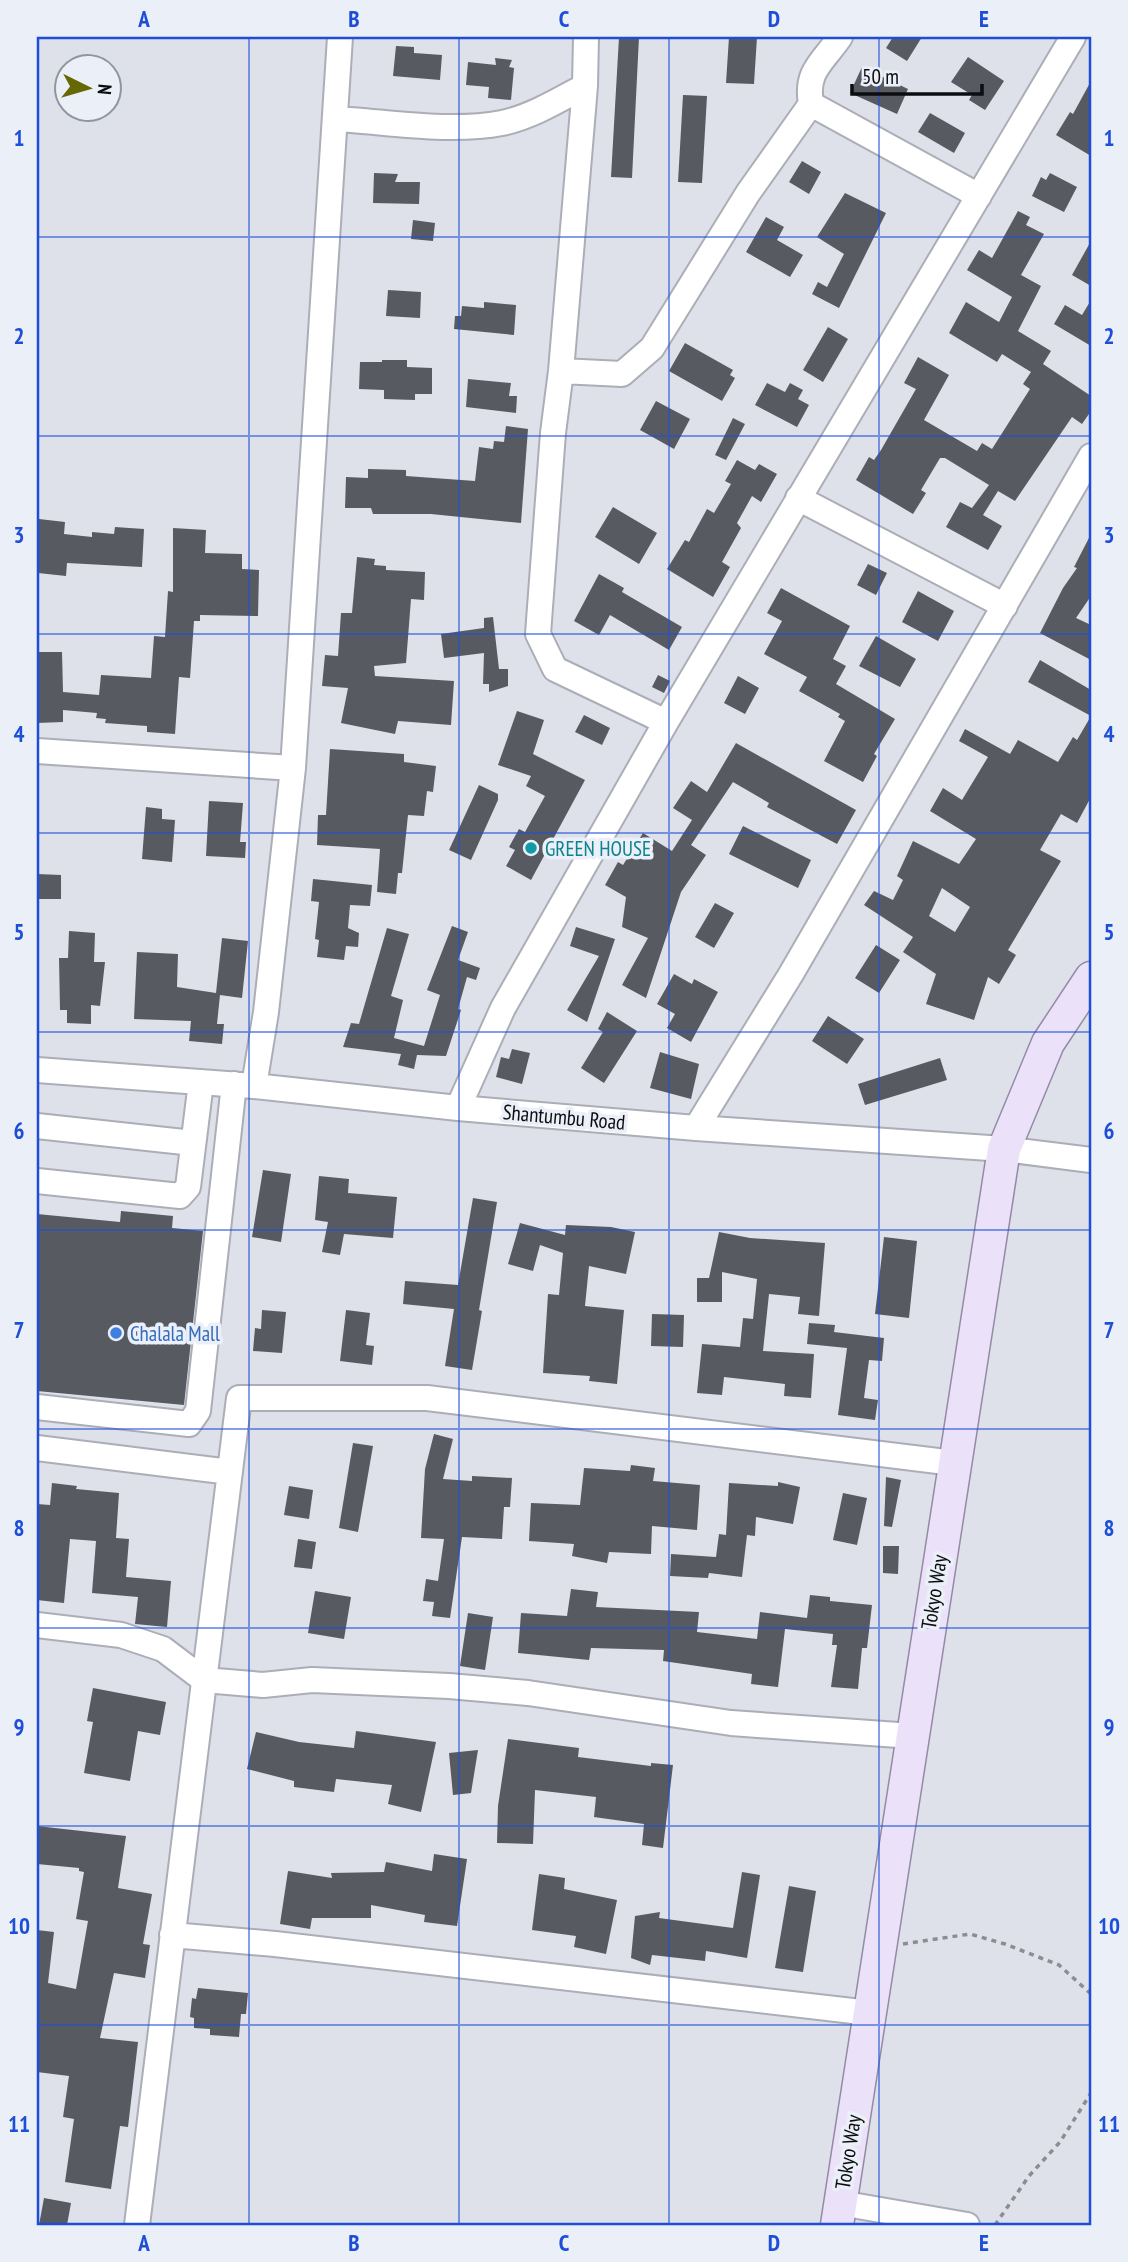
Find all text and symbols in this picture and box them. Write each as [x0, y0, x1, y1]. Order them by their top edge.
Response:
text: A [137, 4, 150, 33]
text: B [348, 4, 360, 33]
text: C [559, 4, 570, 33]
text: D [768, 4, 780, 33]
text: E [979, 4, 989, 33]
north arrow [52, 52, 122, 122]
scale bar [852, 52, 981, 96]
text: 50 m [862, 63, 899, 90]
text: N [93, 83, 117, 96]
text: 1 [14, 123, 25, 152]
text: 1 [1104, 123, 1115, 152]
text: 2 [14, 321, 25, 350]
text: 2 [1104, 321, 1115, 350]
text: 3 [14, 520, 25, 549]
text: 3 [1104, 520, 1115, 549]
text: 4 [14, 719, 25, 748]
text: 4 [1104, 719, 1115, 748]
place label: GREEN HOUSE [545, 835, 651, 862]
marker: GREEN HOUSE [523, 840, 539, 856]
text: 5 [14, 917, 25, 946]
text: 5 [1104, 917, 1115, 946]
street label: Shantumbu Road [502, 1098, 626, 1136]
text: 6 [14, 1116, 25, 1145]
text: 6 [1104, 1116, 1115, 1145]
text: 7 [14, 1315, 25, 1344]
text: 7 [1104, 1315, 1115, 1344]
place label: Chalala Mall [130, 1320, 220, 1347]
marker: Chalala Mall [108, 1325, 124, 1341]
text: 8 [14, 1513, 25, 1542]
text: 8 [1104, 1513, 1115, 1542]
street label: Tokyo Way [915, 1553, 953, 1631]
text: 9 [14, 1712, 25, 1741]
text: 9 [1104, 1712, 1115, 1741]
text: 10 [8, 1911, 30, 1940]
text: 10 [1098, 1911, 1120, 1940]
text: 11 [8, 2109, 30, 2138]
text: 11 [1098, 2109, 1120, 2138]
street label: Tokyo Way [829, 2113, 867, 2191]
text: A [137, 2228, 150, 2257]
text: B [348, 2228, 360, 2257]
text: C [559, 2228, 570, 2257]
text: D [768, 2228, 780, 2257]
text: E [979, 2228, 989, 2257]

